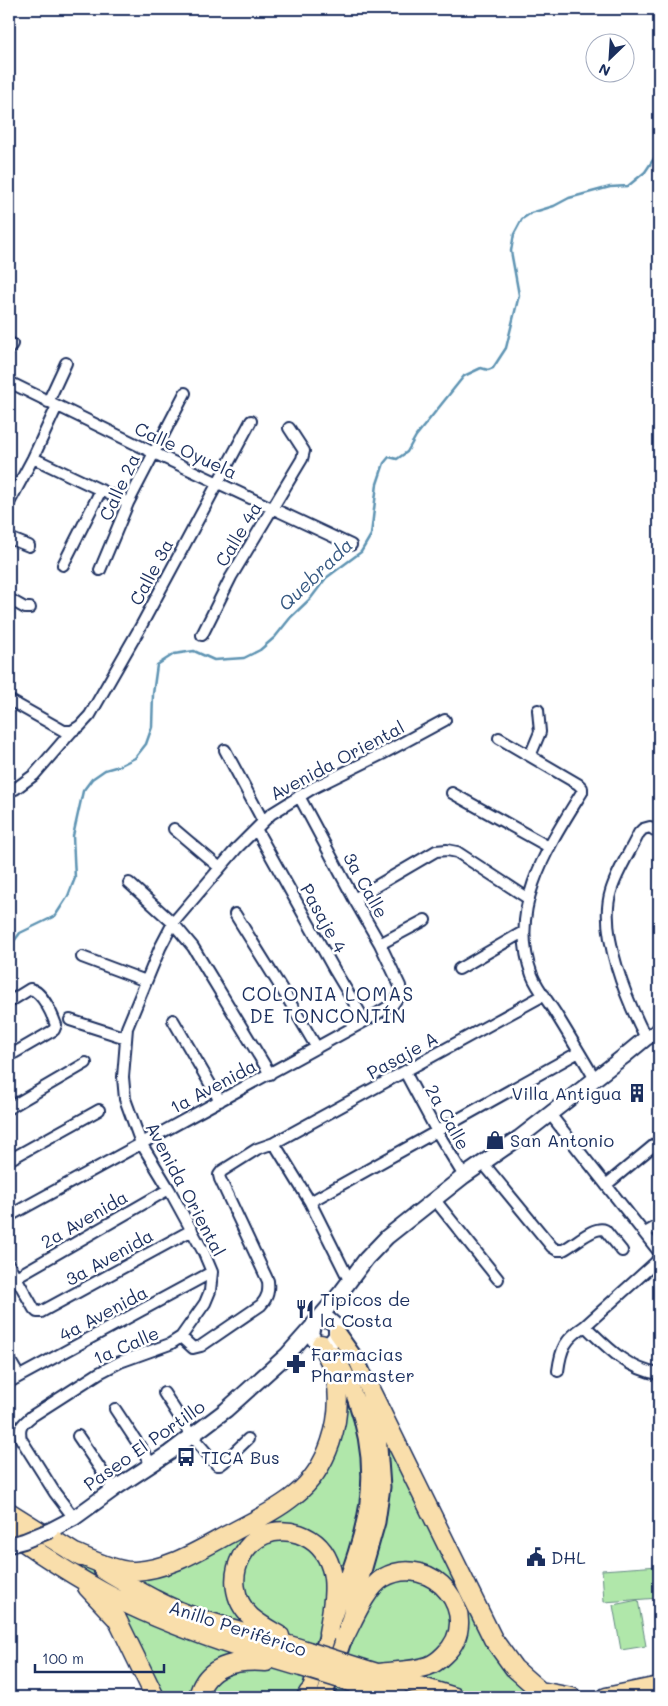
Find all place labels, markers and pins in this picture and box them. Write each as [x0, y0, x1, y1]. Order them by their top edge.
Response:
place label: Villa Antigua [512, 1081, 622, 1105]
building icon: Villa Antigua [626, 1082, 648, 1104]
place label: San Antonio [510, 1128, 615, 1152]
shop icon: San Antonio [484, 1129, 506, 1151]
place label: Tipicos de la Costa [320, 1287, 410, 1332]
restaurant icon: Tipicos de la Costa [294, 1298, 316, 1320]
place label: Farmacias Pharmaster [311, 1342, 415, 1387]
pharmacy icon: Farmacias Pharmaster [285, 1353, 307, 1375]
place label: TICA Bus [201, 1445, 280, 1469]
bus stop icon: TICA Bus [175, 1446, 197, 1468]
place label: DHL [551, 1545, 586, 1569]
public building icon: DHL [525, 1546, 547, 1568]

